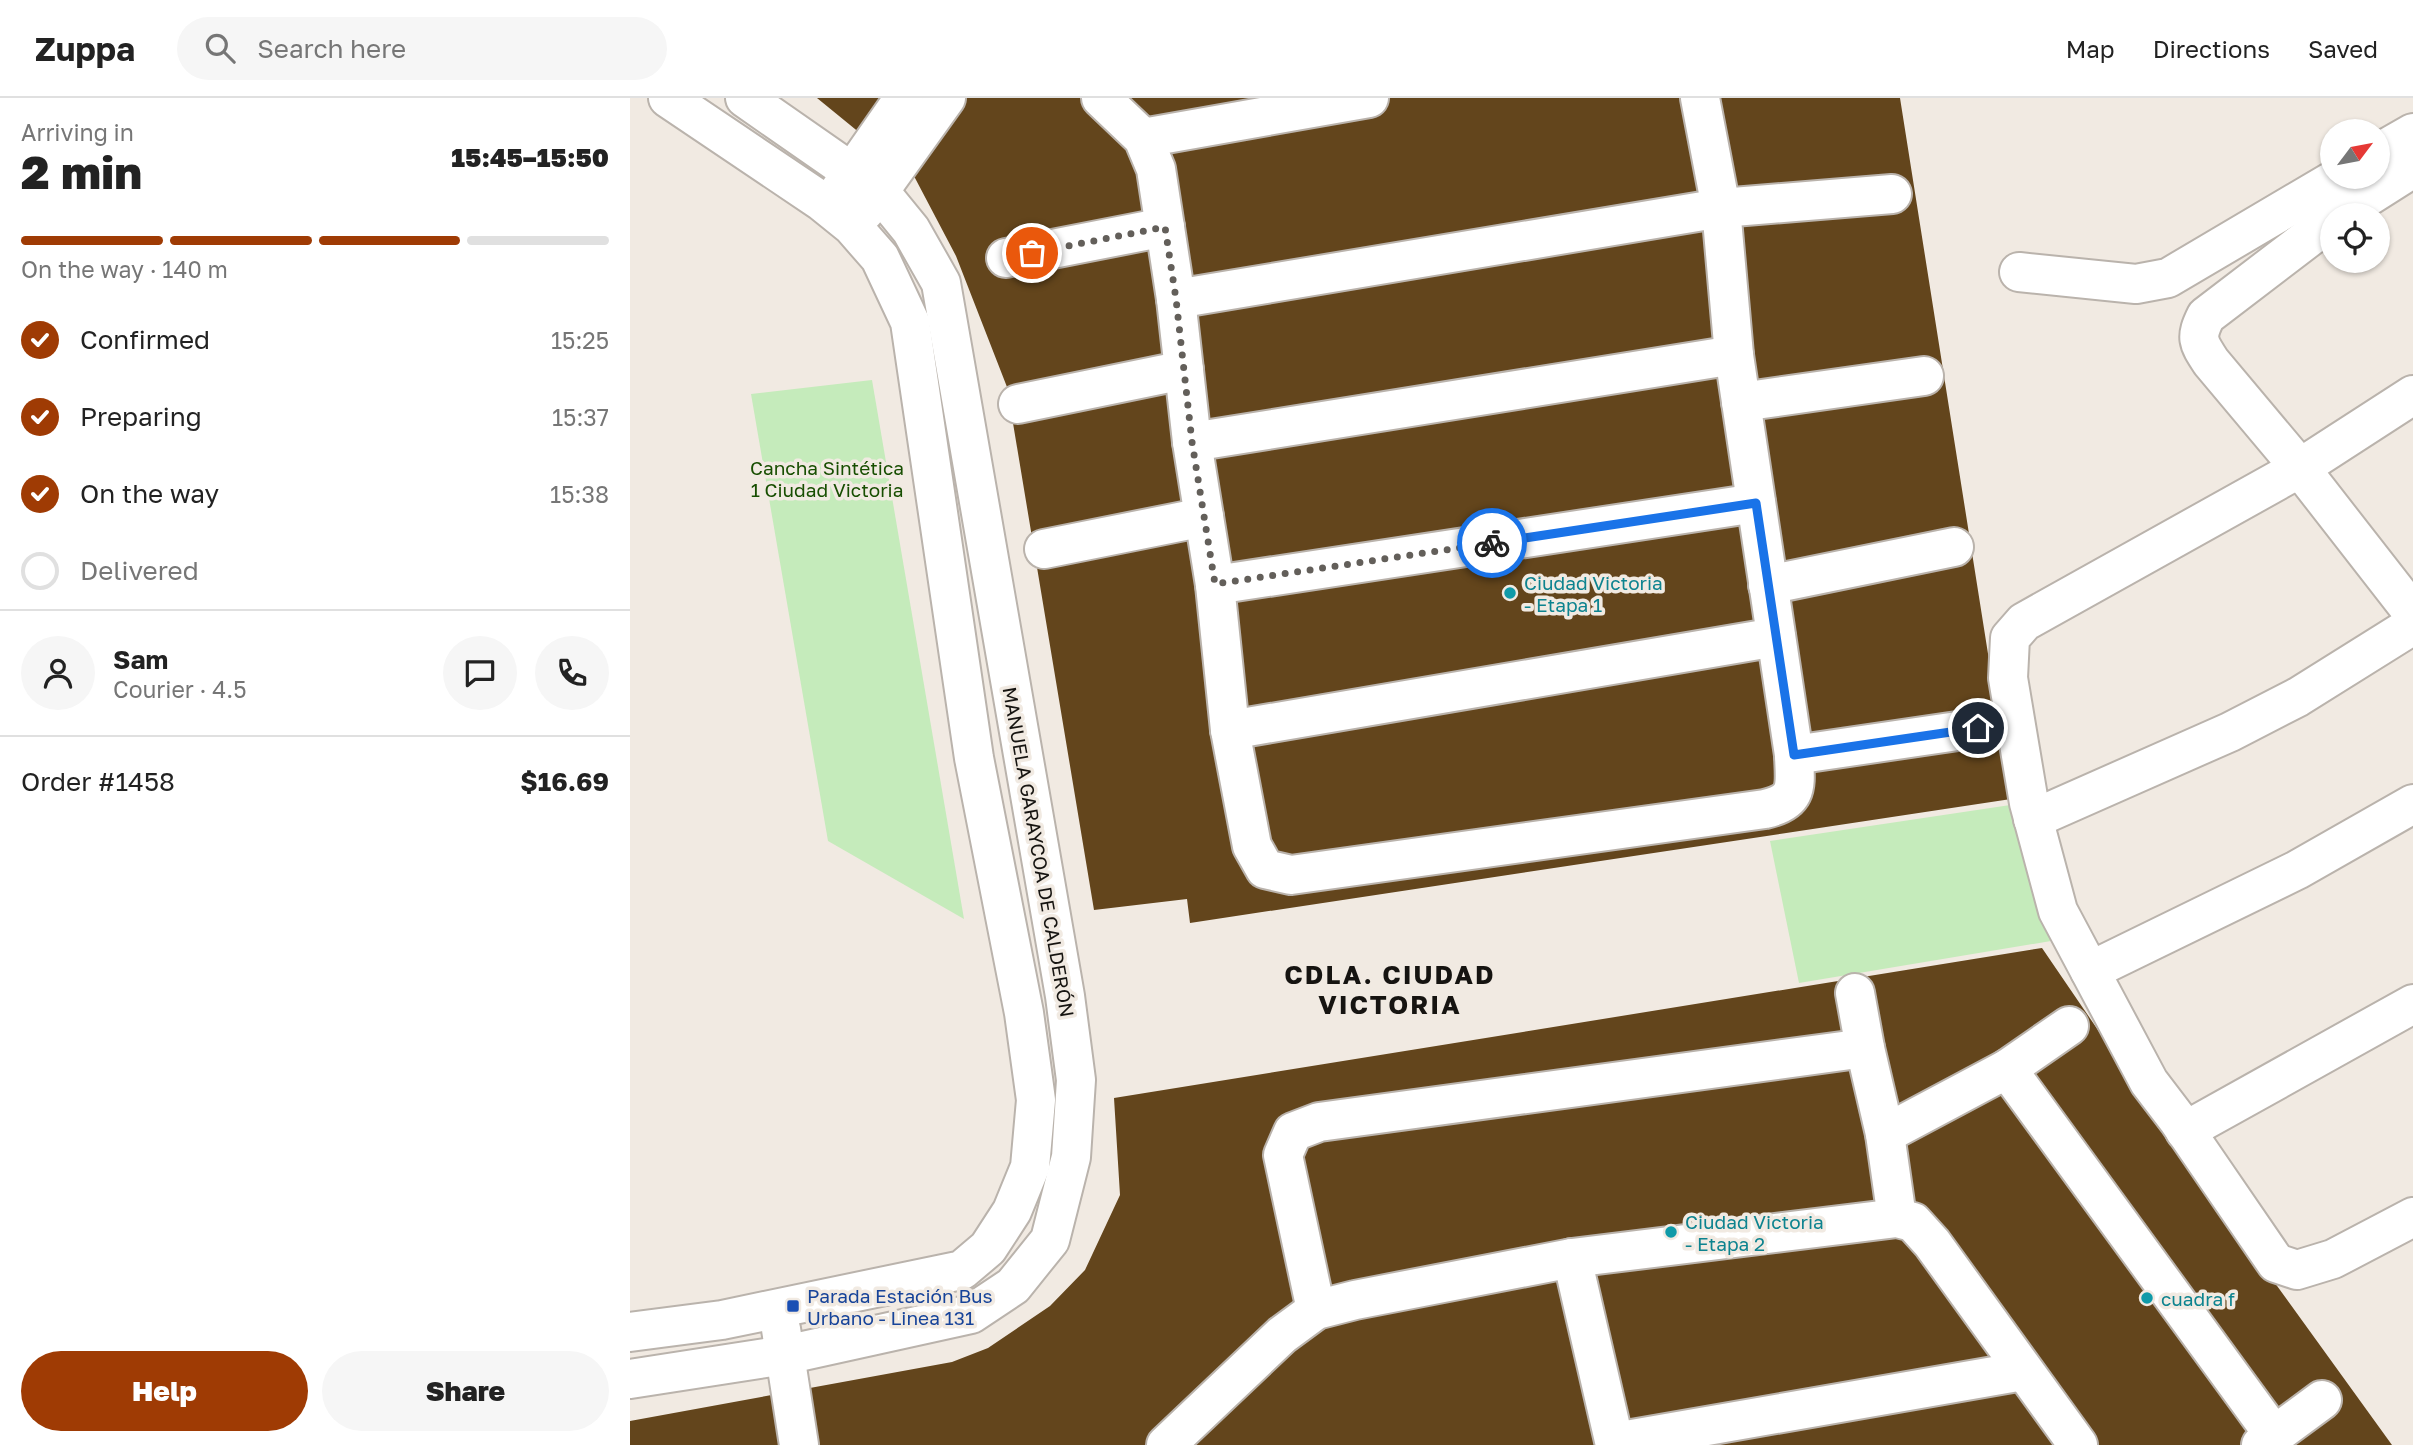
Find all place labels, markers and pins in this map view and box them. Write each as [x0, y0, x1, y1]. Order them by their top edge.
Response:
pin [1002, 223, 1062, 283]
place label: Ciudad Victoria - Etapa 1 [1524, 571, 1663, 616]
marker: Ciudad Victoria - Etapa 1 [1502, 585, 1518, 601]
pin [1948, 698, 2008, 758]
place label: Ciudad Victoria - Etapa 2 [1685, 1210, 1824, 1255]
marker: Ciudad Victoria - Etapa 2 [1663, 1224, 1679, 1240]
place label: Parada Estación Bus Urbano - Linea 131 [807, 1284, 993, 1329]
place label: cuadra f [2161, 1287, 2235, 1310]
marker: cuadra f [2139, 1290, 2155, 1306]
marker: Parada Estación Bus Urbano - Linea 131 [785, 1298, 801, 1314]

